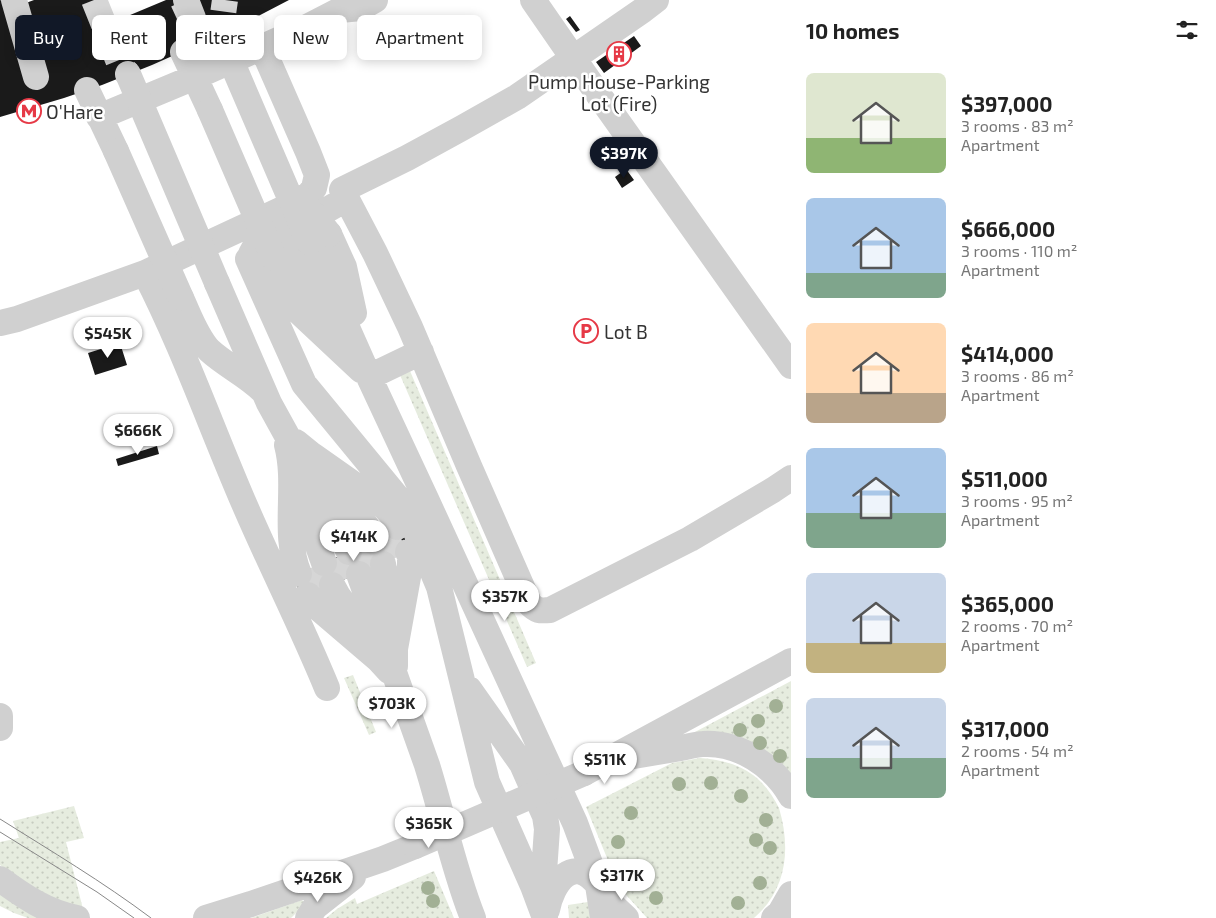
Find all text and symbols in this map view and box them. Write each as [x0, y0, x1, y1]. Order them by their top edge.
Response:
chip: Buy [15, 15, 82, 60]
chip: Rent [92, 15, 166, 60]
chip: Filters [176, 15, 264, 60]
chip: New [274, 15, 347, 60]
chip: Apartment [357, 15, 482, 60]
icon: filters [1173, 16, 1201, 44]
text: 10 homes [806, 18, 899, 43]
building icon: Pump House-Parking Lot (Fire) [606, 41, 632, 67]
place label: Pump House-Parking Lot (Fire) [528, 70, 710, 115]
text: $397,000 [961, 91, 1053, 116]
icon: home [846, 93, 906, 153]
metro station icon: O'Hare [16, 98, 42, 124]
place label: O'Hare [46, 100, 103, 123]
text: 3 rooms · 83 m² [961, 116, 1074, 135]
text: Apartment [961, 135, 1040, 154]
pin: $397K [589, 136, 659, 179]
text: $397K [601, 143, 647, 162]
text: $666,000 [961, 216, 1055, 241]
icon: home [846, 218, 906, 278]
text: 3 rooms · 110 m² [961, 241, 1078, 260]
text: Apartment [961, 260, 1040, 279]
pin: $545K [73, 316, 143, 359]
parking icon: Lot B [573, 318, 599, 344]
place label: Lot B [604, 320, 648, 343]
text: $545K [84, 323, 132, 342]
text: $414,000 [961, 341, 1054, 366]
icon: home [846, 343, 906, 403]
text: 3 rooms · 86 m² [961, 366, 1074, 385]
text: Apartment [961, 385, 1040, 404]
pin: $666K [103, 414, 173, 456]
text: $666K [114, 420, 162, 439]
text: $511,000 [961, 466, 1048, 491]
icon: home [846, 468, 906, 528]
text: 3 rooms · 95 m² [961, 491, 1073, 510]
text: Apartment [961, 510, 1040, 529]
pin: $414K [319, 520, 389, 562]
text: $414K [331, 526, 377, 545]
pin: $357K [470, 580, 540, 622]
text: $357K [482, 586, 528, 605]
text: $365,000 [961, 591, 1054, 616]
icon: home [846, 593, 906, 653]
text: 2 rooms · 70 m² [961, 616, 1073, 635]
text: Apartment [961, 635, 1040, 654]
pin: $703K [357, 686, 427, 729]
text: $703K [368, 693, 416, 712]
text: $317,000 [961, 716, 1049, 741]
icon: home [846, 718, 906, 778]
text: 2 rooms · 54 m² [961, 741, 1074, 760]
pin: $511K [570, 742, 640, 785]
text: $511K [584, 749, 626, 768]
text: Apartment [961, 760, 1040, 779]
pin: $365K [394, 806, 464, 849]
text: $365K [406, 813, 452, 832]
pin: $317K [587, 858, 657, 901]
pin: $426K [283, 860, 353, 903]
text: $317K [600, 865, 644, 884]
text: $426K [294, 867, 342, 886]

